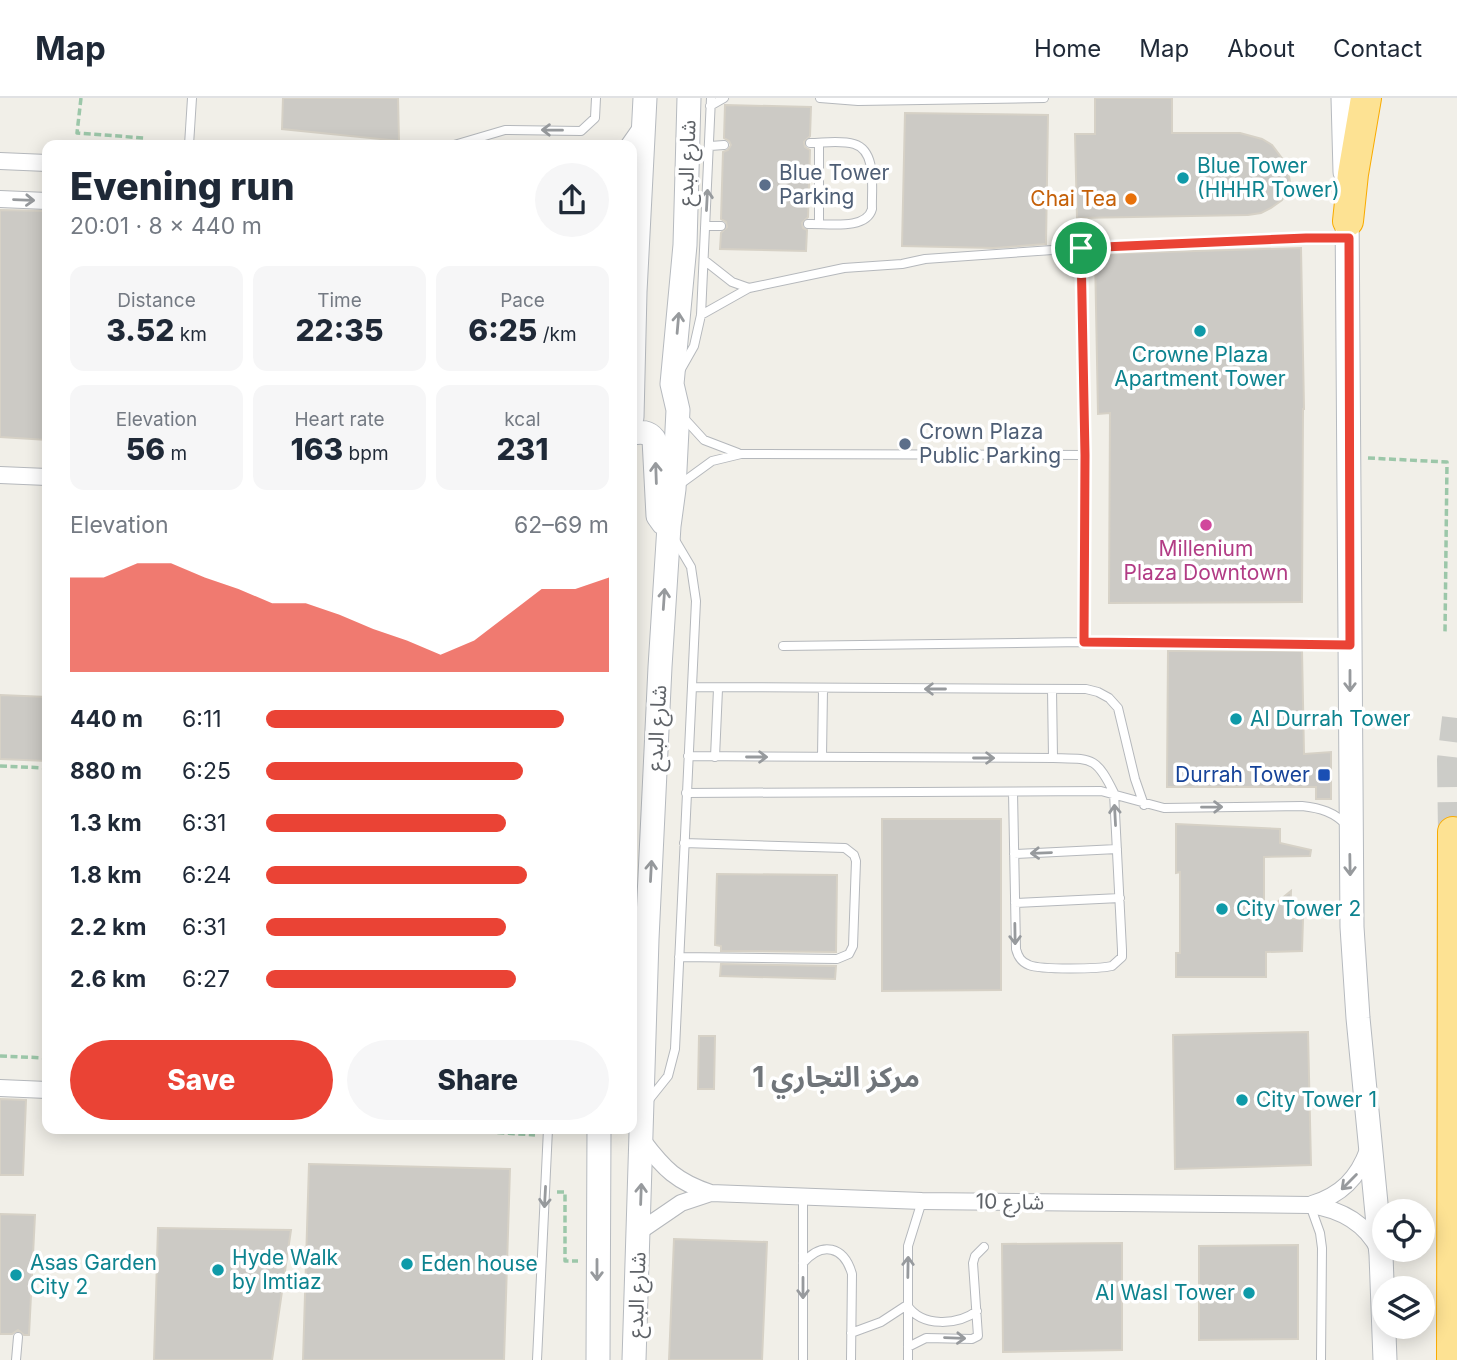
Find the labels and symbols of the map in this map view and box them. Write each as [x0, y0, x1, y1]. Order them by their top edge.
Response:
street label: شارع البدع [673, 119, 703, 207]
one-way arrow [540, 124, 563, 137]
place label: Blue Tower (HHHR Tower) [1197, 153, 1340, 202]
place label: Blue Tower Parking [779, 160, 890, 209]
marker: Blue Tower (HHHR Tower) [1175, 170, 1191, 186]
marker: Blue Tower Parking [757, 177, 773, 193]
place label: Chai Tea [1030, 186, 1117, 211]
one-way arrow [701, 189, 714, 212]
marker: Chai Tea [1123, 191, 1139, 207]
one-way arrow [12, 193, 35, 206]
pin [1051, 218, 1111, 278]
one-way arrow [672, 313, 685, 335]
marker: Crowne Plaza Apartment Tower [1192, 323, 1208, 339]
place label: Crowne Plaza Apartment Tower [1114, 342, 1286, 391]
place label: Crown Plaza Public Parking [919, 419, 1061, 468]
marker: Crown Plaza Public Parking [897, 436, 913, 452]
one-way arrow [650, 462, 663, 485]
marker: Millenium Plaza Downtown [1198, 517, 1214, 533]
place label: Millenium Plaza Downtown [1123, 536, 1289, 585]
one-way arrow [658, 587, 671, 610]
one-way arrow [1343, 669, 1357, 692]
one-way arrow [924, 682, 947, 696]
street label: شارع البدع [642, 684, 674, 772]
place label: Al Durrah Tower [1250, 706, 1410, 731]
marker: Al Durrah Tower [1228, 711, 1244, 727]
one-way arrow [745, 750, 768, 764]
one-way arrow [972, 751, 995, 765]
place label: Durrah Tower [1175, 762, 1310, 787]
marker: Durrah Tower [1316, 767, 1332, 783]
one-way arrow [1201, 801, 1224, 814]
one-way arrow [1109, 804, 1122, 827]
one-way arrow [1030, 846, 1053, 859]
one-way arrow [1343, 853, 1357, 876]
one-way arrow [644, 859, 657, 882]
place label: City Tower 2 [1236, 896, 1361, 921]
marker: City Tower 2 [1214, 901, 1230, 917]
one-way arrow [1009, 922, 1022, 945]
district label: مركز التجاري 1 [752, 1060, 920, 1099]
place label: City Tower 1 [1256, 1087, 1377, 1112]
marker: City Tower 1 [1234, 1092, 1250, 1108]
one-way arrow [1341, 1174, 1358, 1191]
one-way arrow [634, 1183, 648, 1206]
one-way arrow [538, 1185, 551, 1208]
street label: شارع 10 [975, 1188, 1045, 1218]
place label: Hyde Walk by Imtiaz [232, 1245, 339, 1294]
place label: Asas Garden City 2 [30, 1250, 157, 1299]
place label: Eden house [421, 1251, 538, 1276]
street label: شارع البدع [623, 1251, 653, 1339]
marker: Eden house [399, 1256, 415, 1272]
one-way arrow [901, 1256, 915, 1279]
one-way arrow [590, 1259, 604, 1282]
marker: Hyde Walk by Imtiaz [210, 1262, 226, 1278]
marker: Asas Garden City 2 [8, 1267, 24, 1283]
one-way arrow [796, 1277, 810, 1300]
place label: Al Wasl Tower [1095, 1280, 1235, 1305]
marker: Al Wasl Tower [1241, 1285, 1257, 1301]
one-way arrow [943, 1332, 966, 1345]

